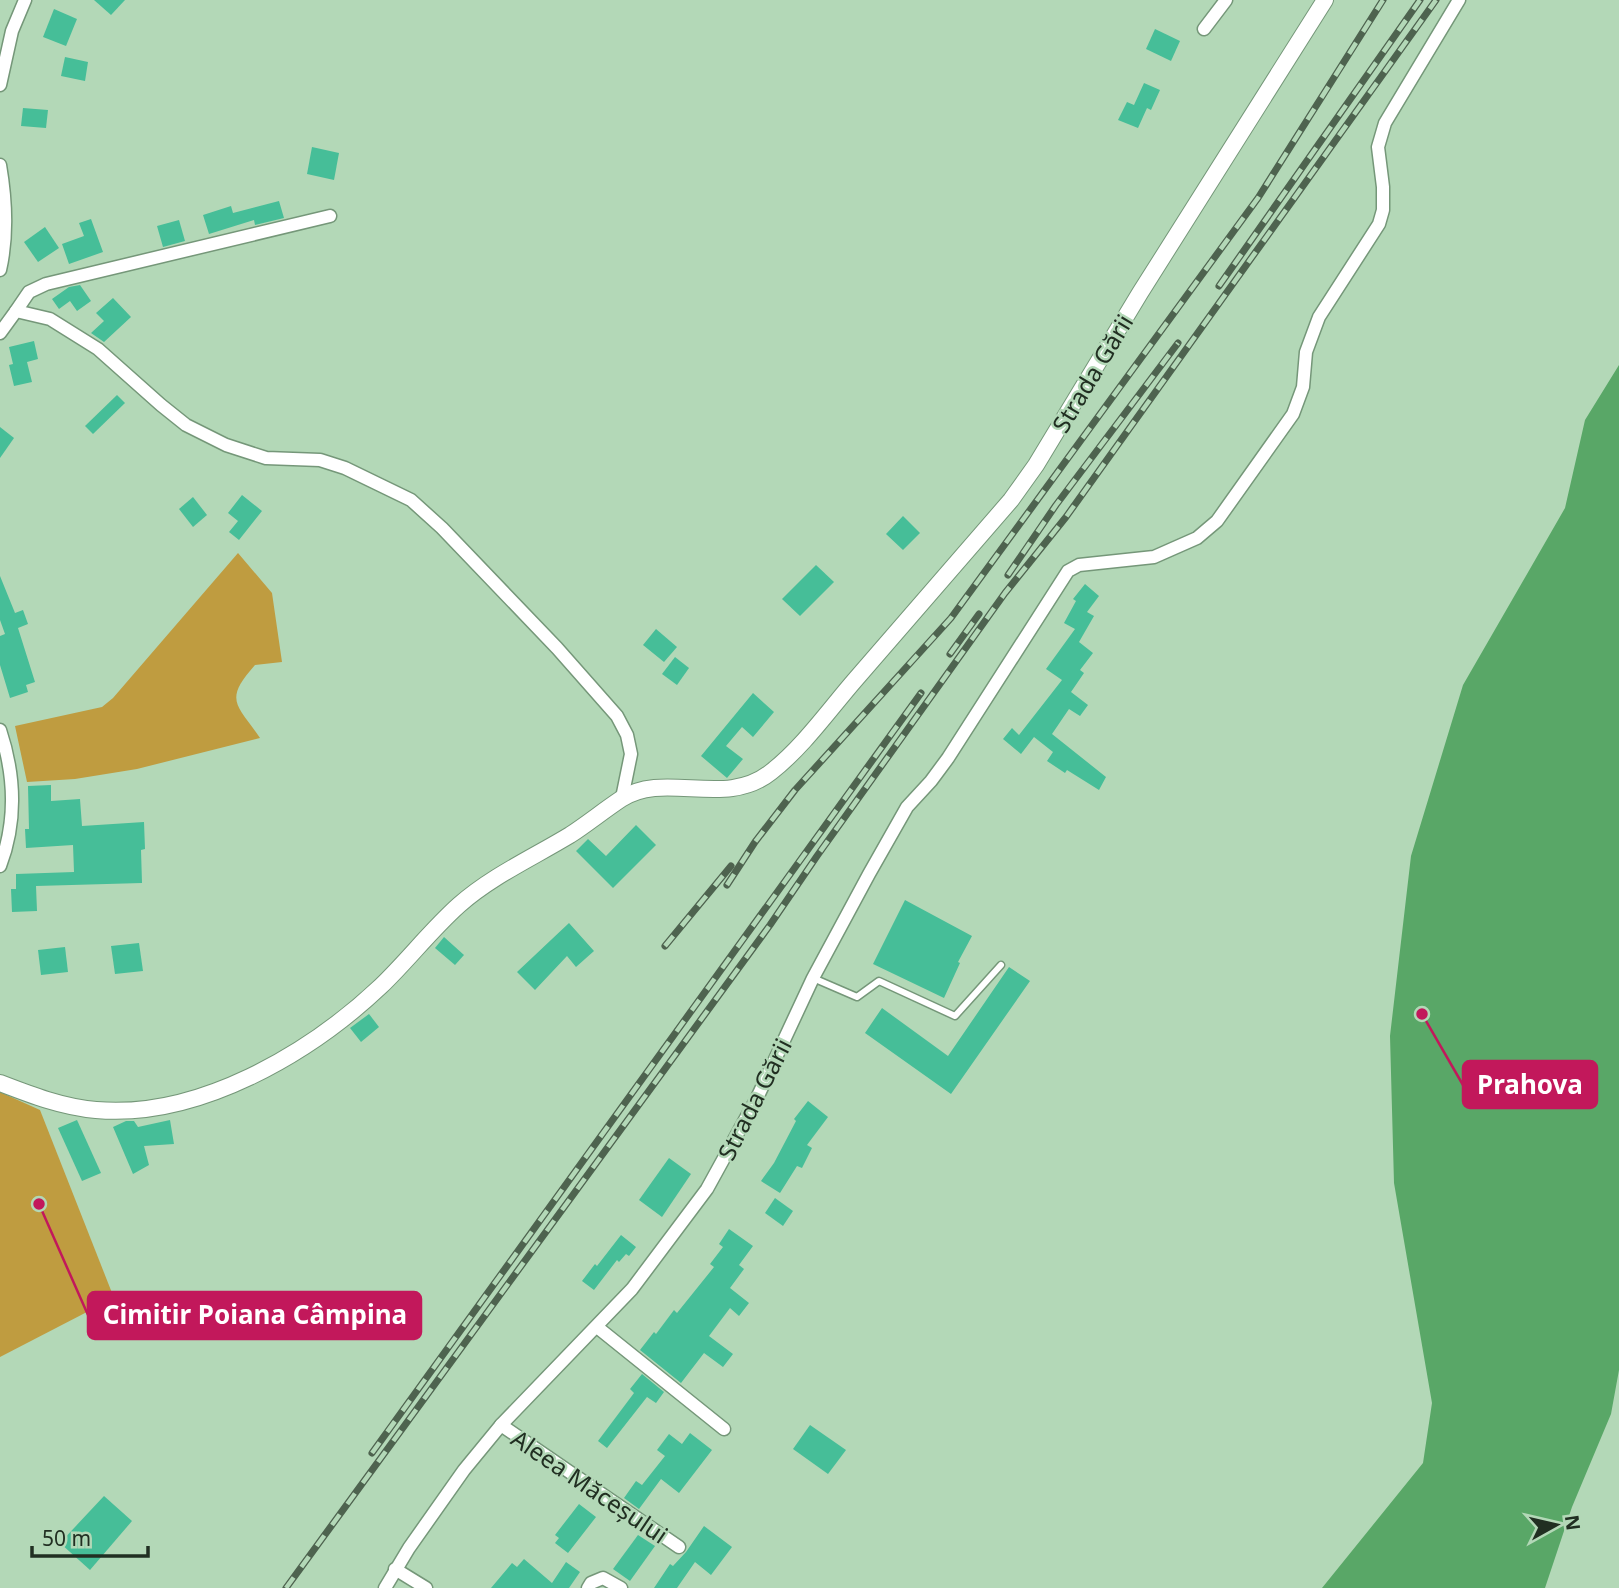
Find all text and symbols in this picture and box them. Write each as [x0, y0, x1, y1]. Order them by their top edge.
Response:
street label: Strada Gării [1044, 308, 1140, 438]
street label: Strada Gării [709, 1033, 799, 1165]
callout: Prahova [1463, 1061, 1597, 1108]
text: Prahova [1477, 1066, 1583, 1102]
callout: Cimitir Poiana Câmpina [88, 1292, 421, 1339]
text: Cimitir Poiana Câmpina [103, 1296, 407, 1332]
street label: Aleea Măceșului [505, 1421, 675, 1551]
north arrow [1521, 1490, 1591, 1560]
text: N [1559, 1513, 1587, 1532]
scale bar [32, 1514, 147, 1558]
text: 50 m [42, 1524, 91, 1552]

